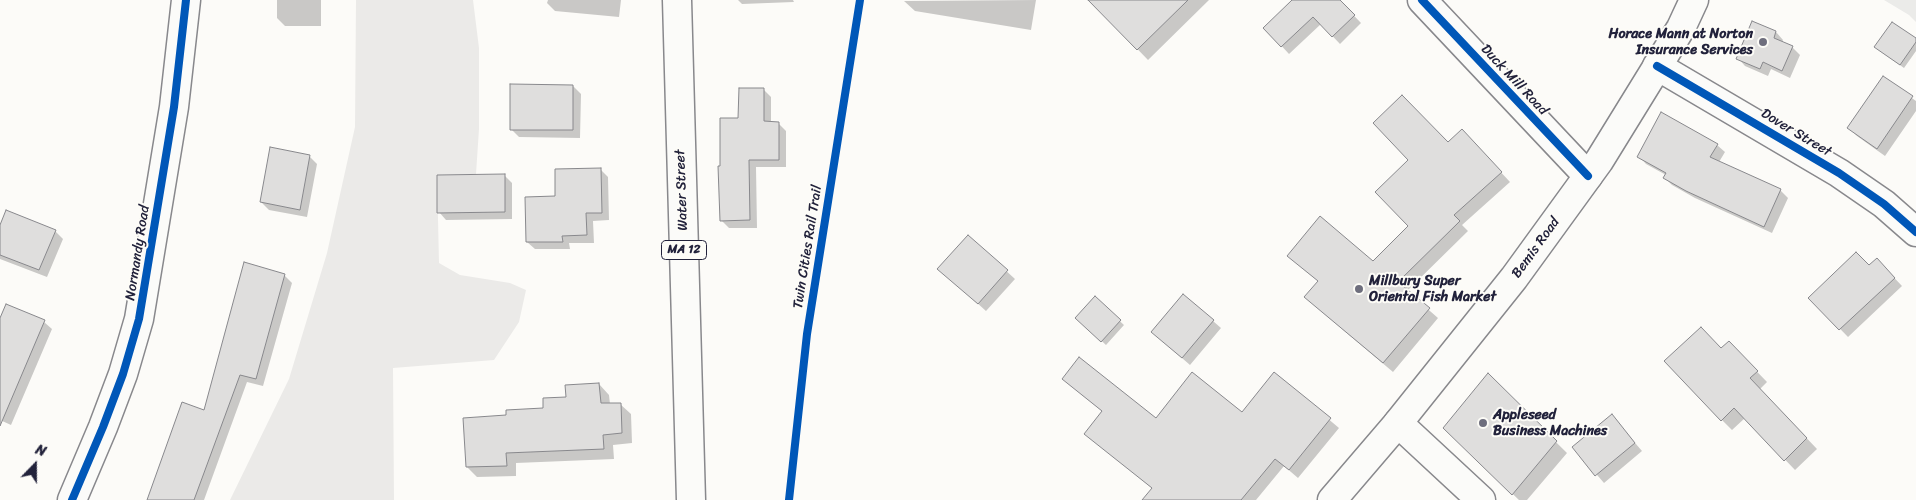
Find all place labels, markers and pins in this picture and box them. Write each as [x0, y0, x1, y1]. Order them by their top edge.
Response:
place label: Horace Mann at Norton Insurance Services [1608, 26, 1753, 58]
marker: Horace Mann at Norton Insurance Services [1757, 36, 1769, 48]
place label: Millbury Super Oriental Fish Market [1369, 273, 1496, 306]
marker: Millbury Super Oriental Fish Market [1353, 283, 1365, 295]
place label: Appleseed Business Machines [1493, 407, 1607, 440]
marker: Appleseed Business Machines [1477, 417, 1489, 429]

